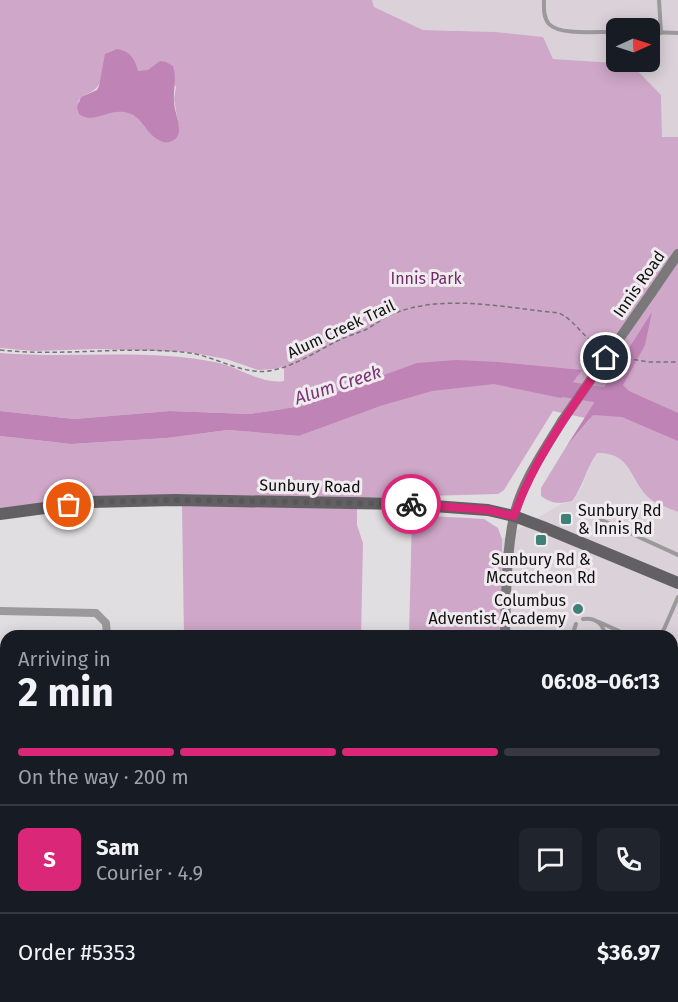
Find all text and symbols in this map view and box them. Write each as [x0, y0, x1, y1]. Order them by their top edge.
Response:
north arrow [606, 18, 660, 72]
map controls [606, 18, 660, 72]
street label: Innis Road [609, 247, 669, 321]
park label: Innis Park [390, 269, 462, 288]
street label: Alum Creek Trail [284, 296, 398, 362]
pin [580, 332, 631, 383]
icon: home [589, 341, 622, 374]
water label: Alum Creek [291, 361, 384, 410]
courier [381, 474, 441, 534]
street label: Sunbury Road [259, 476, 361, 496]
pin [43, 479, 94, 530]
icon: bag [52, 488, 85, 521]
icon: bike [395, 488, 428, 521]
place label: Sunbury Rd & Innis Rd [578, 501, 662, 538]
marker: Sunbury Rd & Innis Rd [559, 512, 573, 526]
marker: Sunbury Rd & Mccutcheon Rd [534, 533, 548, 547]
place label: Sunbury Rd & Mccutcheon Rd [486, 550, 596, 587]
place label: Columbus Adventist Academy [428, 591, 566, 628]
marker: Columbus Adventist Academy [571, 602, 585, 616]
text: Arriving in [18, 647, 111, 671]
text: 06:08–06:13 [541, 668, 660, 695]
text: 2 min [18, 670, 114, 716]
text: On the way · 200 m [18, 765, 189, 789]
button: chat [519, 828, 582, 891]
button: phone [597, 828, 660, 891]
text: Sam [96, 834, 139, 861]
text: S [43, 846, 56, 873]
text: Courier · 4.9 [96, 861, 203, 885]
text: Order #5353 [18, 939, 136, 966]
text: $36.97 [597, 939, 660, 966]

